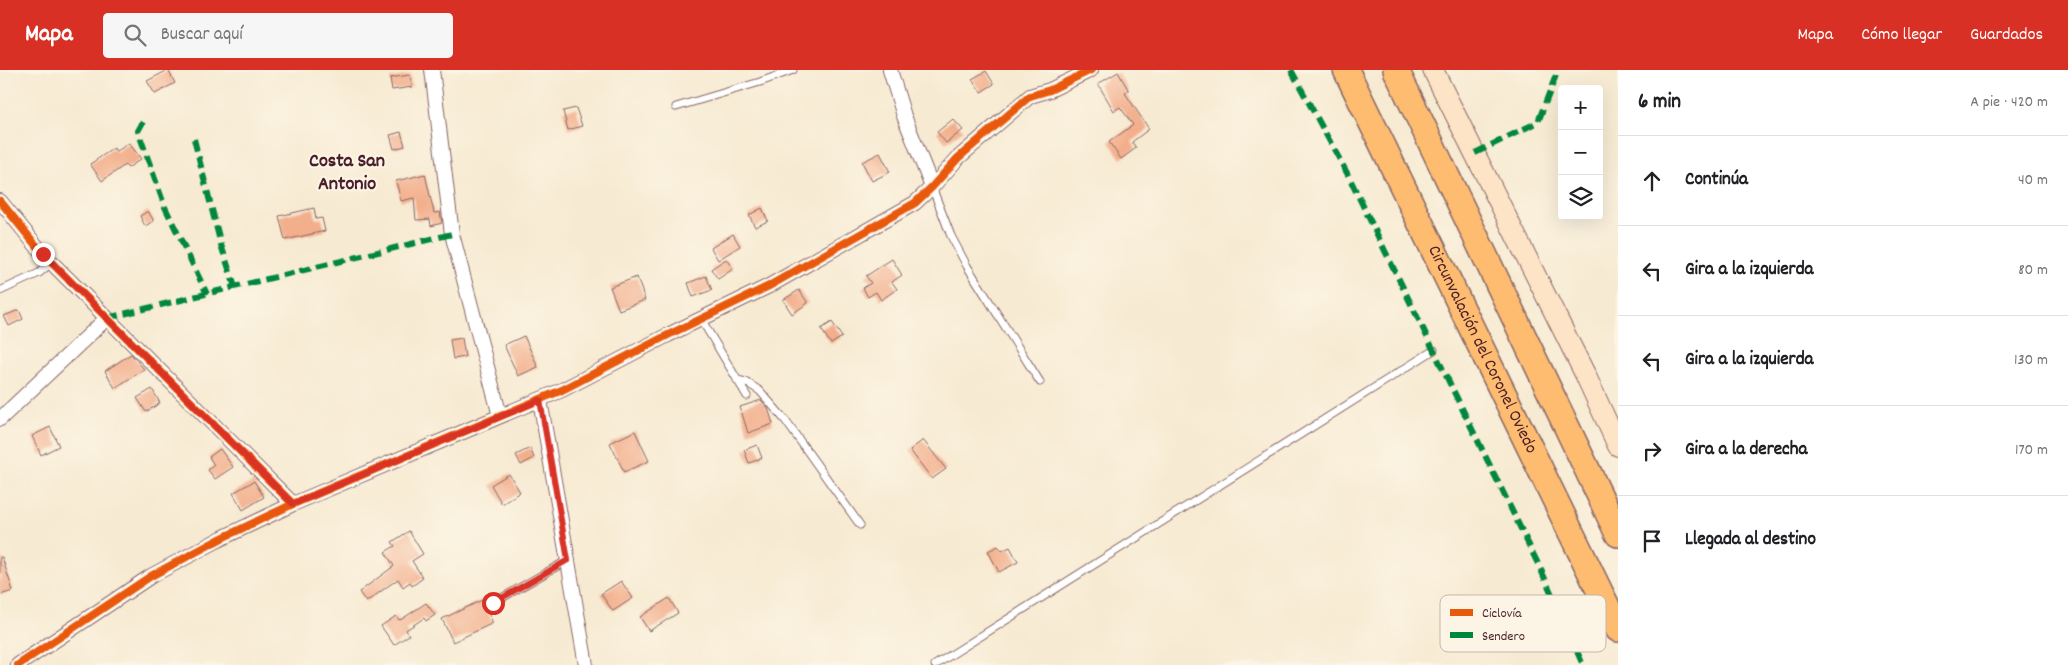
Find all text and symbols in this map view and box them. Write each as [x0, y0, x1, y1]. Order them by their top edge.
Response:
search box [103, 13, 453, 58]
text: Mapa [25, 18, 73, 52]
icon: search [121, 21, 149, 49]
text: Buscar aquí [161, 22, 243, 49]
text: Mapa [1797, 23, 1833, 48]
text: Cómo llegar [1861, 23, 1942, 48]
text: Guardados [1970, 23, 2043, 48]
map controls [1558, 85, 1603, 220]
button: + [1558, 85, 1603, 130]
text: 6 min [1638, 88, 1681, 118]
text: A pie · 420 m [1970, 91, 2048, 114]
button: − [1558, 130, 1603, 175]
district label: Costa San Antonio [309, 148, 385, 199]
icon: ahead [1638, 167, 1666, 195]
text: Continúa [1685, 167, 1748, 194]
text: 40 m [2018, 169, 2048, 192]
button: layers [1558, 175, 1603, 220]
street label: Circunvalación del Coronel Oviedo [1421, 241, 1543, 458]
route end [32, 243, 55, 266]
icon: left [1638, 257, 1666, 285]
text: Gira a la izquierda [1685, 257, 1813, 284]
text: 80 m [2018, 259, 2048, 282]
icon: left [1638, 347, 1666, 375]
text: Gira a la izquierda [1685, 347, 1813, 374]
text: 130 m [2014, 349, 2048, 372]
icon: right [1638, 437, 1666, 465]
text: Gira a la derecha [1685, 437, 1807, 464]
text: 170 m [2015, 439, 2048, 462]
icon: arrive [1638, 527, 1666, 555]
text: Llegada al destino [1685, 527, 1816, 554]
route start [482, 592, 505, 615]
legend [1440, 595, 1606, 652]
text: Ciclovía [1482, 604, 1522, 624]
text: Sendero [1482, 627, 1525, 647]

